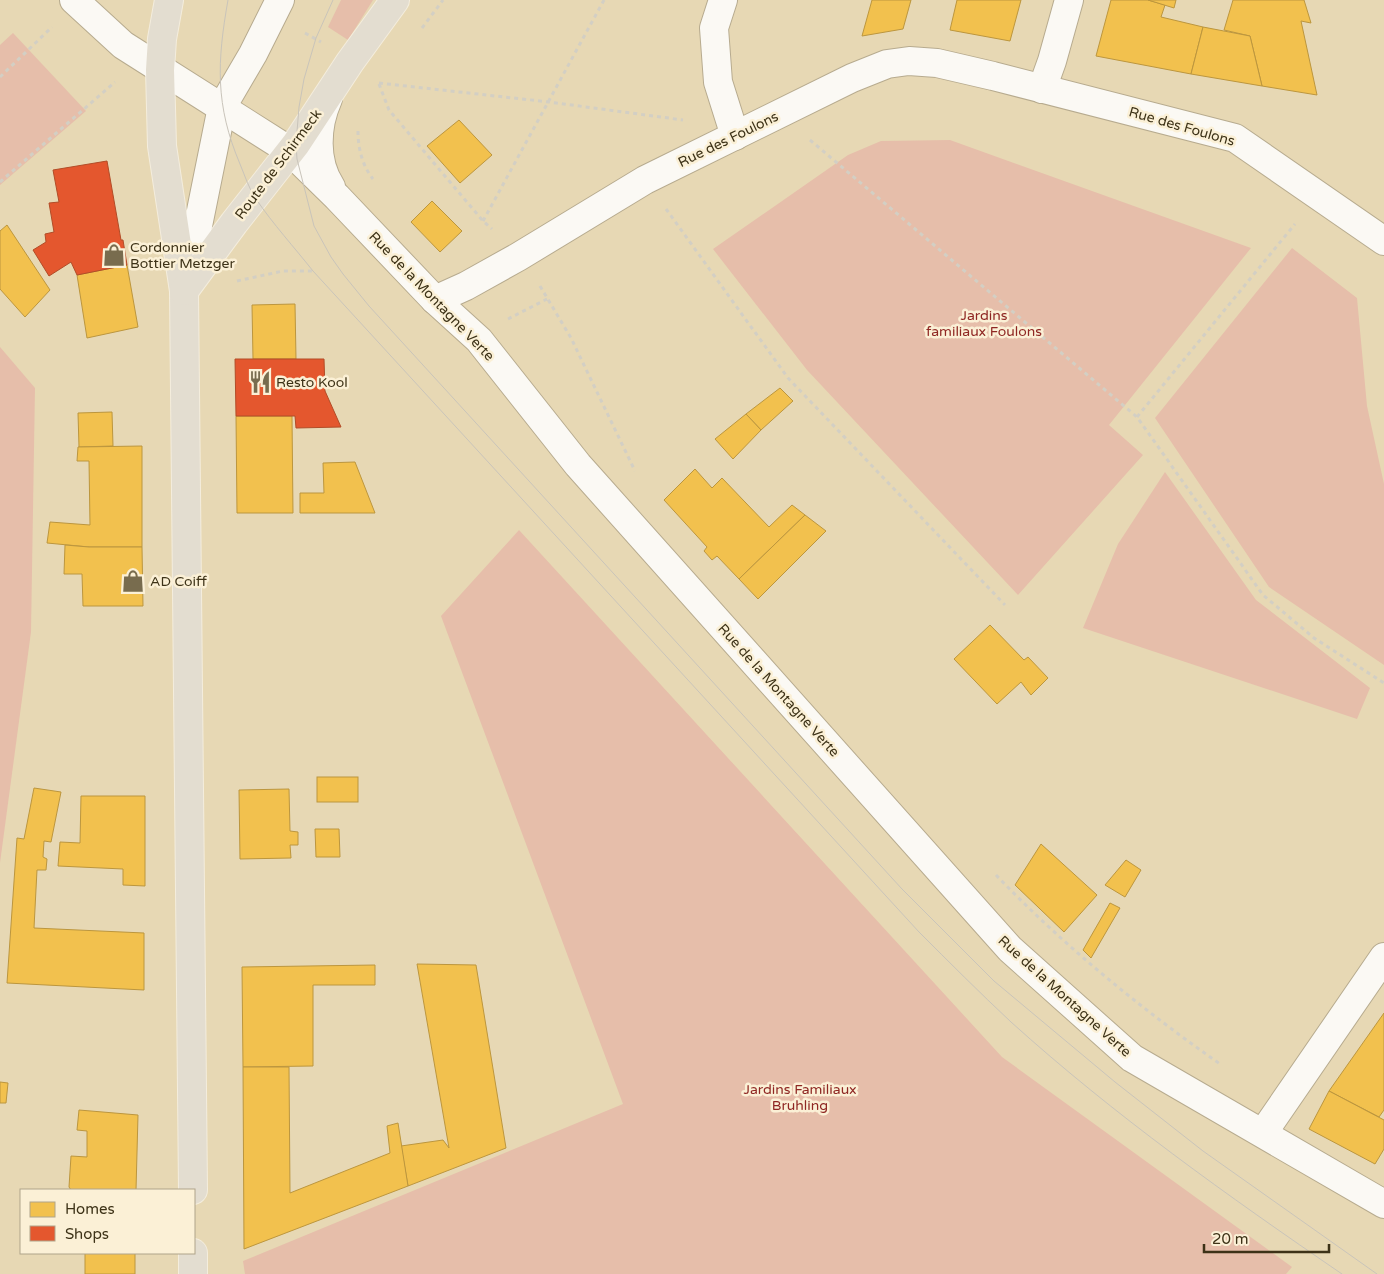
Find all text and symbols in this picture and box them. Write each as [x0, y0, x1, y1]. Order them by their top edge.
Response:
street label: Rue des Foulons [1127, 103, 1237, 150]
street label: Route de Schirmeck [231, 106, 326, 223]
street label: Rue des Foulons [675, 108, 781, 171]
street label: Rue de la Montagne Verte [365, 228, 498, 365]
place label: Cordonnier Bottier Metzger [130, 239, 236, 272]
shop icon: Cordonnier Bottier Metzger [101, 242, 127, 268]
park label: Jardins familiaux Foulons [926, 307, 1042, 340]
restaurant icon: Resto Kool [247, 369, 273, 395]
place label: Resto Kool [276, 374, 348, 391]
shop icon: AD Coiff [120, 568, 146, 594]
place label: AD Coiff [150, 573, 207, 590]
street label: Rue de la Montagne Verte [714, 620, 843, 760]
street label: Rue de la Montagne Verte [995, 932, 1135, 1061]
park label: Jardins Familiaux Bruhling [743, 1081, 857, 1114]
legend [20, 1189, 195, 1254]
text: Homes [65, 1200, 115, 1218]
scale bar [1204, 1222, 1329, 1254]
text: Shops [65, 1225, 109, 1243]
text: 20 m [1212, 1230, 1249, 1248]

